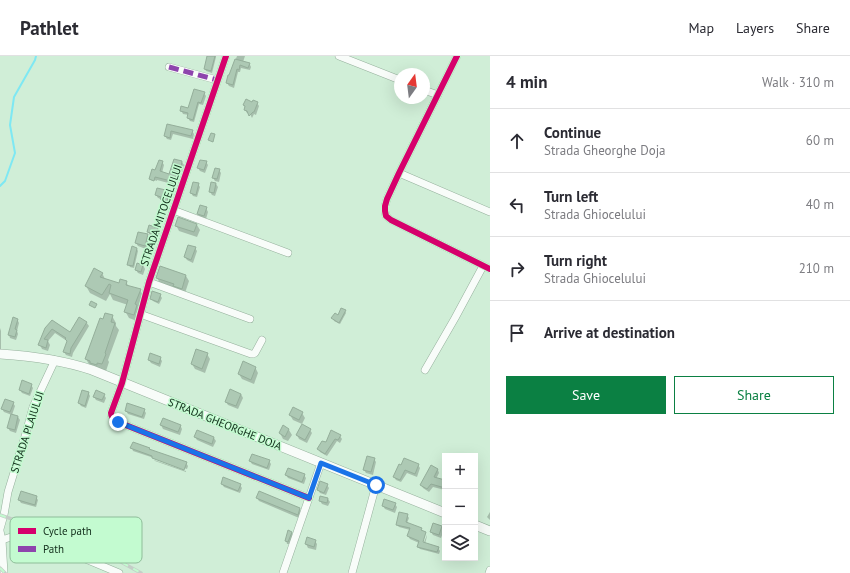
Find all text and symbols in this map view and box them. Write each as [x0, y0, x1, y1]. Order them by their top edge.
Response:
text: Pathlet [20, 16, 79, 40]
text: Map [688, 19, 714, 37]
text: Layers [736, 19, 774, 37]
text: Share [796, 19, 830, 37]
north arrow [394, 68, 430, 104]
text: 4 min [506, 71, 547, 93]
text: Walk · 310 m [762, 74, 834, 91]
text: Continue [544, 123, 601, 142]
icon: ahead [506, 130, 528, 152]
text: 60 m [806, 132, 834, 149]
text: Strada Gheorghe Doja [544, 142, 666, 159]
street label: STRADA MITOCELULUI [137, 162, 185, 268]
text: Turn left [544, 187, 598, 206]
icon: left [506, 194, 528, 216]
text: 40 m [806, 196, 834, 213]
text: Strada Ghiocelului [544, 206, 646, 223]
text: Turn right [544, 251, 607, 270]
icon: right [506, 258, 528, 280]
text: 210 m [799, 260, 834, 277]
text: Strada Ghiocelului [544, 270, 646, 287]
icon: arrive [506, 322, 528, 344]
text: Arrive at destination [544, 323, 675, 342]
button: Save [506, 376, 666, 414]
button: Share [674, 376, 834, 414]
street label: STRADA PLAIULUI [7, 389, 47, 475]
street label: STRADA GHEORGHE DOJA [166, 395, 284, 453]
route end [109, 413, 127, 431]
map controls [442, 453, 478, 561]
button: + [442, 453, 478, 489]
route start [367, 476, 385, 494]
button: − [442, 489, 478, 525]
legend [10, 517, 142, 563]
text: Cycle path [43, 524, 92, 538]
button: layers [442, 525, 478, 561]
text: Path [43, 542, 64, 556]

